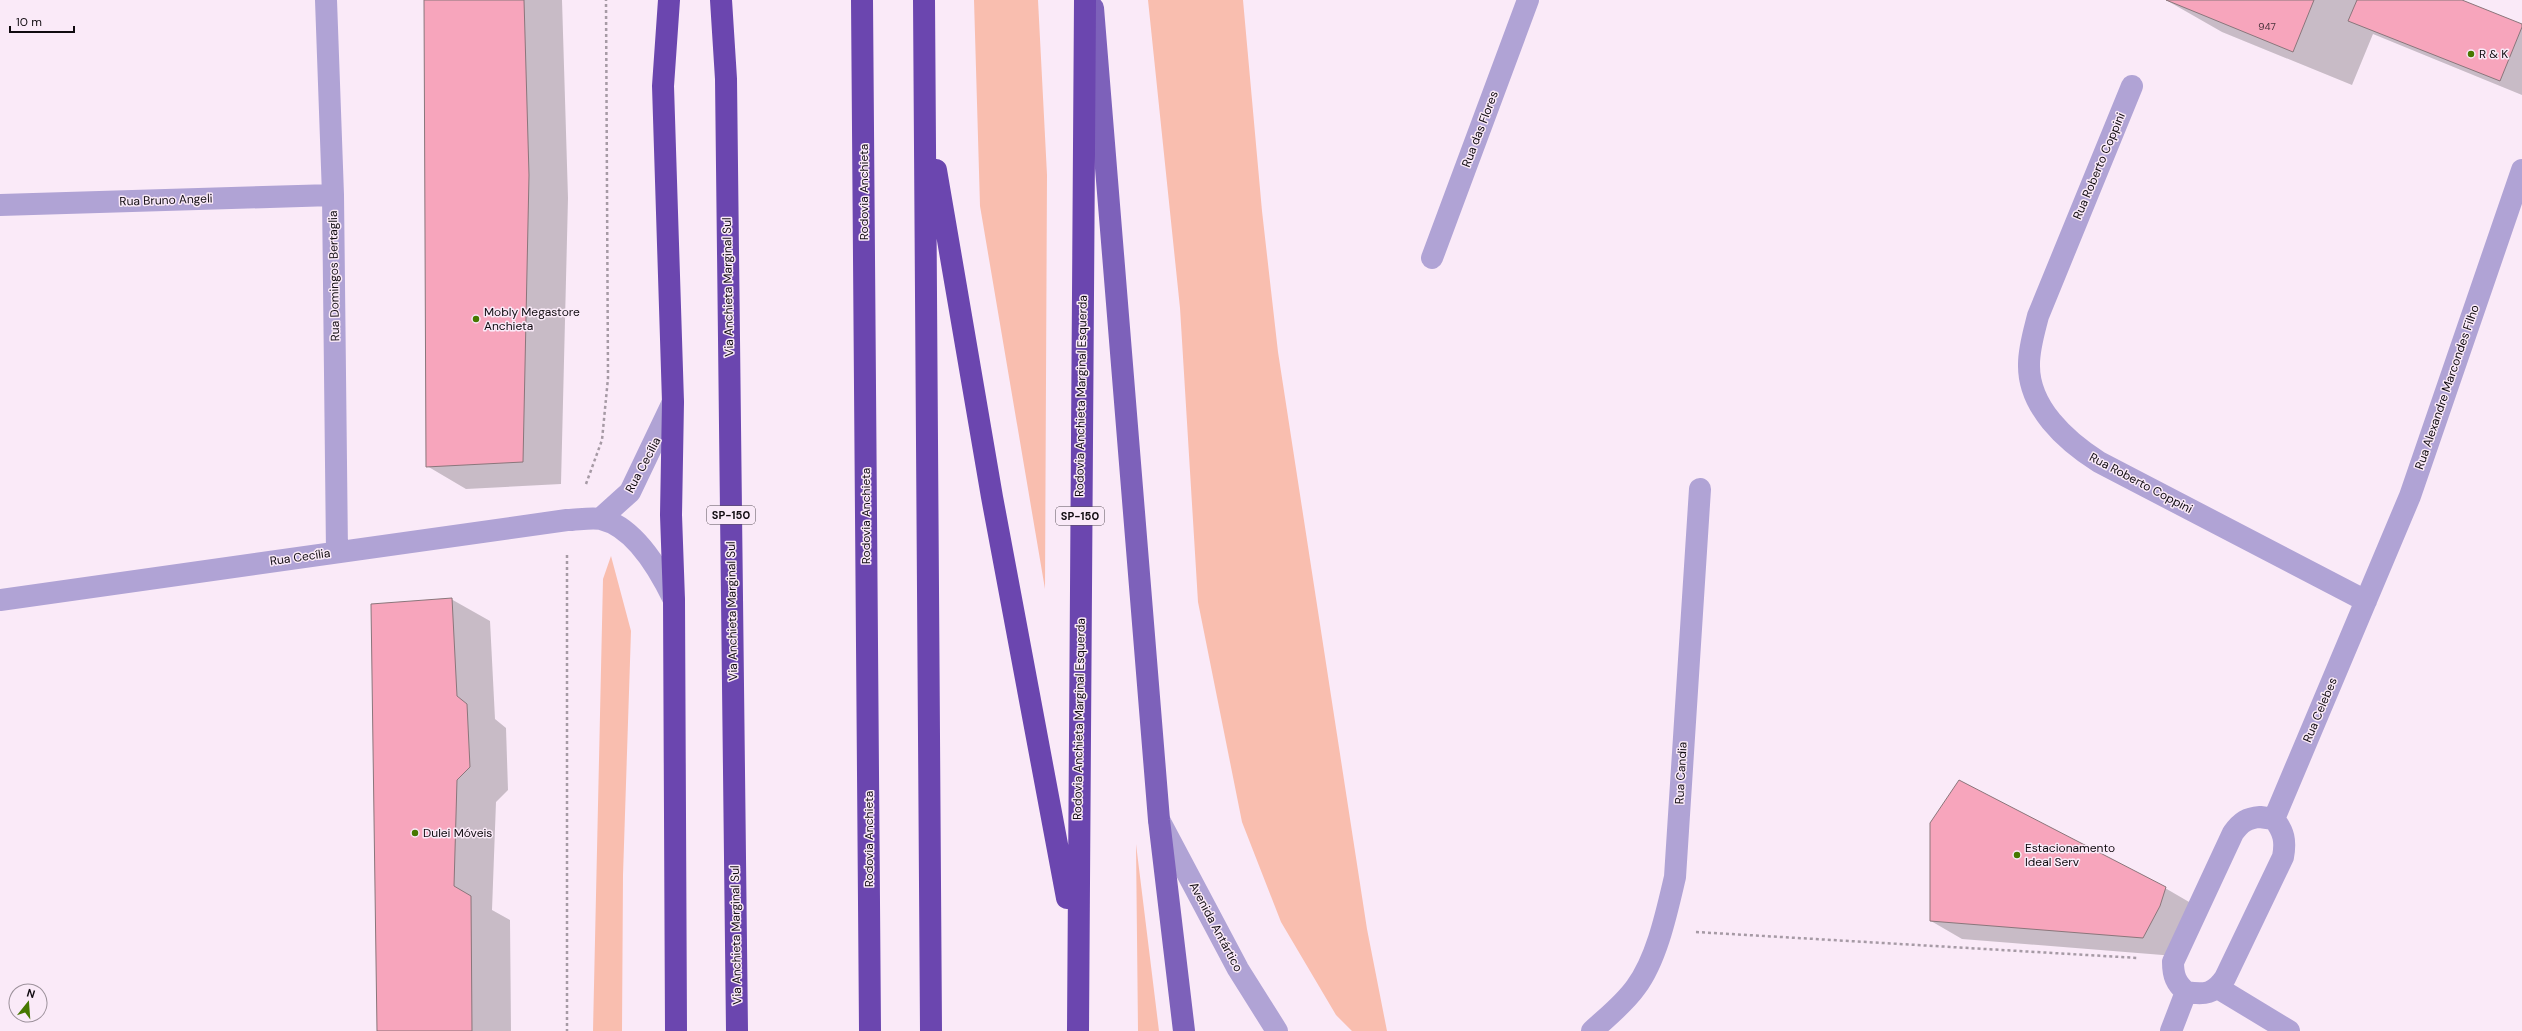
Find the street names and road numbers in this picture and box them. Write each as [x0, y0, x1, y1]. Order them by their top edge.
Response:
street label: Rua das Flores [1458, 89, 1502, 169]
street label: Rua Roberto Coppini [2069, 110, 2129, 222]
street label: Rodovia Anchieta [856, 144, 872, 240]
street label: Rua Bruno Angeli [119, 190, 213, 210]
street label: Rua Domingos Bertaglia [325, 210, 343, 342]
street label: Via Anchieta Marginal Sul [719, 217, 737, 357]
street label: Rodovia Anchieta Marginal Esquerda [1071, 295, 1091, 497]
street label: Rua Alexandre Marcondes Filho [2411, 302, 2483, 472]
street label: Rua Cecília [622, 434, 664, 496]
street label: Rua Roberto Coppini [2087, 449, 2195, 517]
street label: Rodovia Anchieta [858, 468, 874, 564]
road number: SP-150 [707, 506, 755, 524]
road number: SP-150 [1056, 507, 1104, 525]
street label: Via Anchieta Marginal Sul [723, 541, 741, 681]
street label: Rua Cecília [269, 545, 331, 569]
street label: Rodovia Anchieta Marginal Esquerda [1069, 618, 1089, 820]
street label: Rua Celebes [2299, 675, 2341, 745]
street label: Rua Candia [1671, 741, 1691, 805]
street label: Rodovia Anchieta [861, 791, 877, 887]
street label: Via Anchieta Marginal Sul [727, 865, 745, 1005]
street label: Avenida Antártico [1186, 879, 1246, 975]

